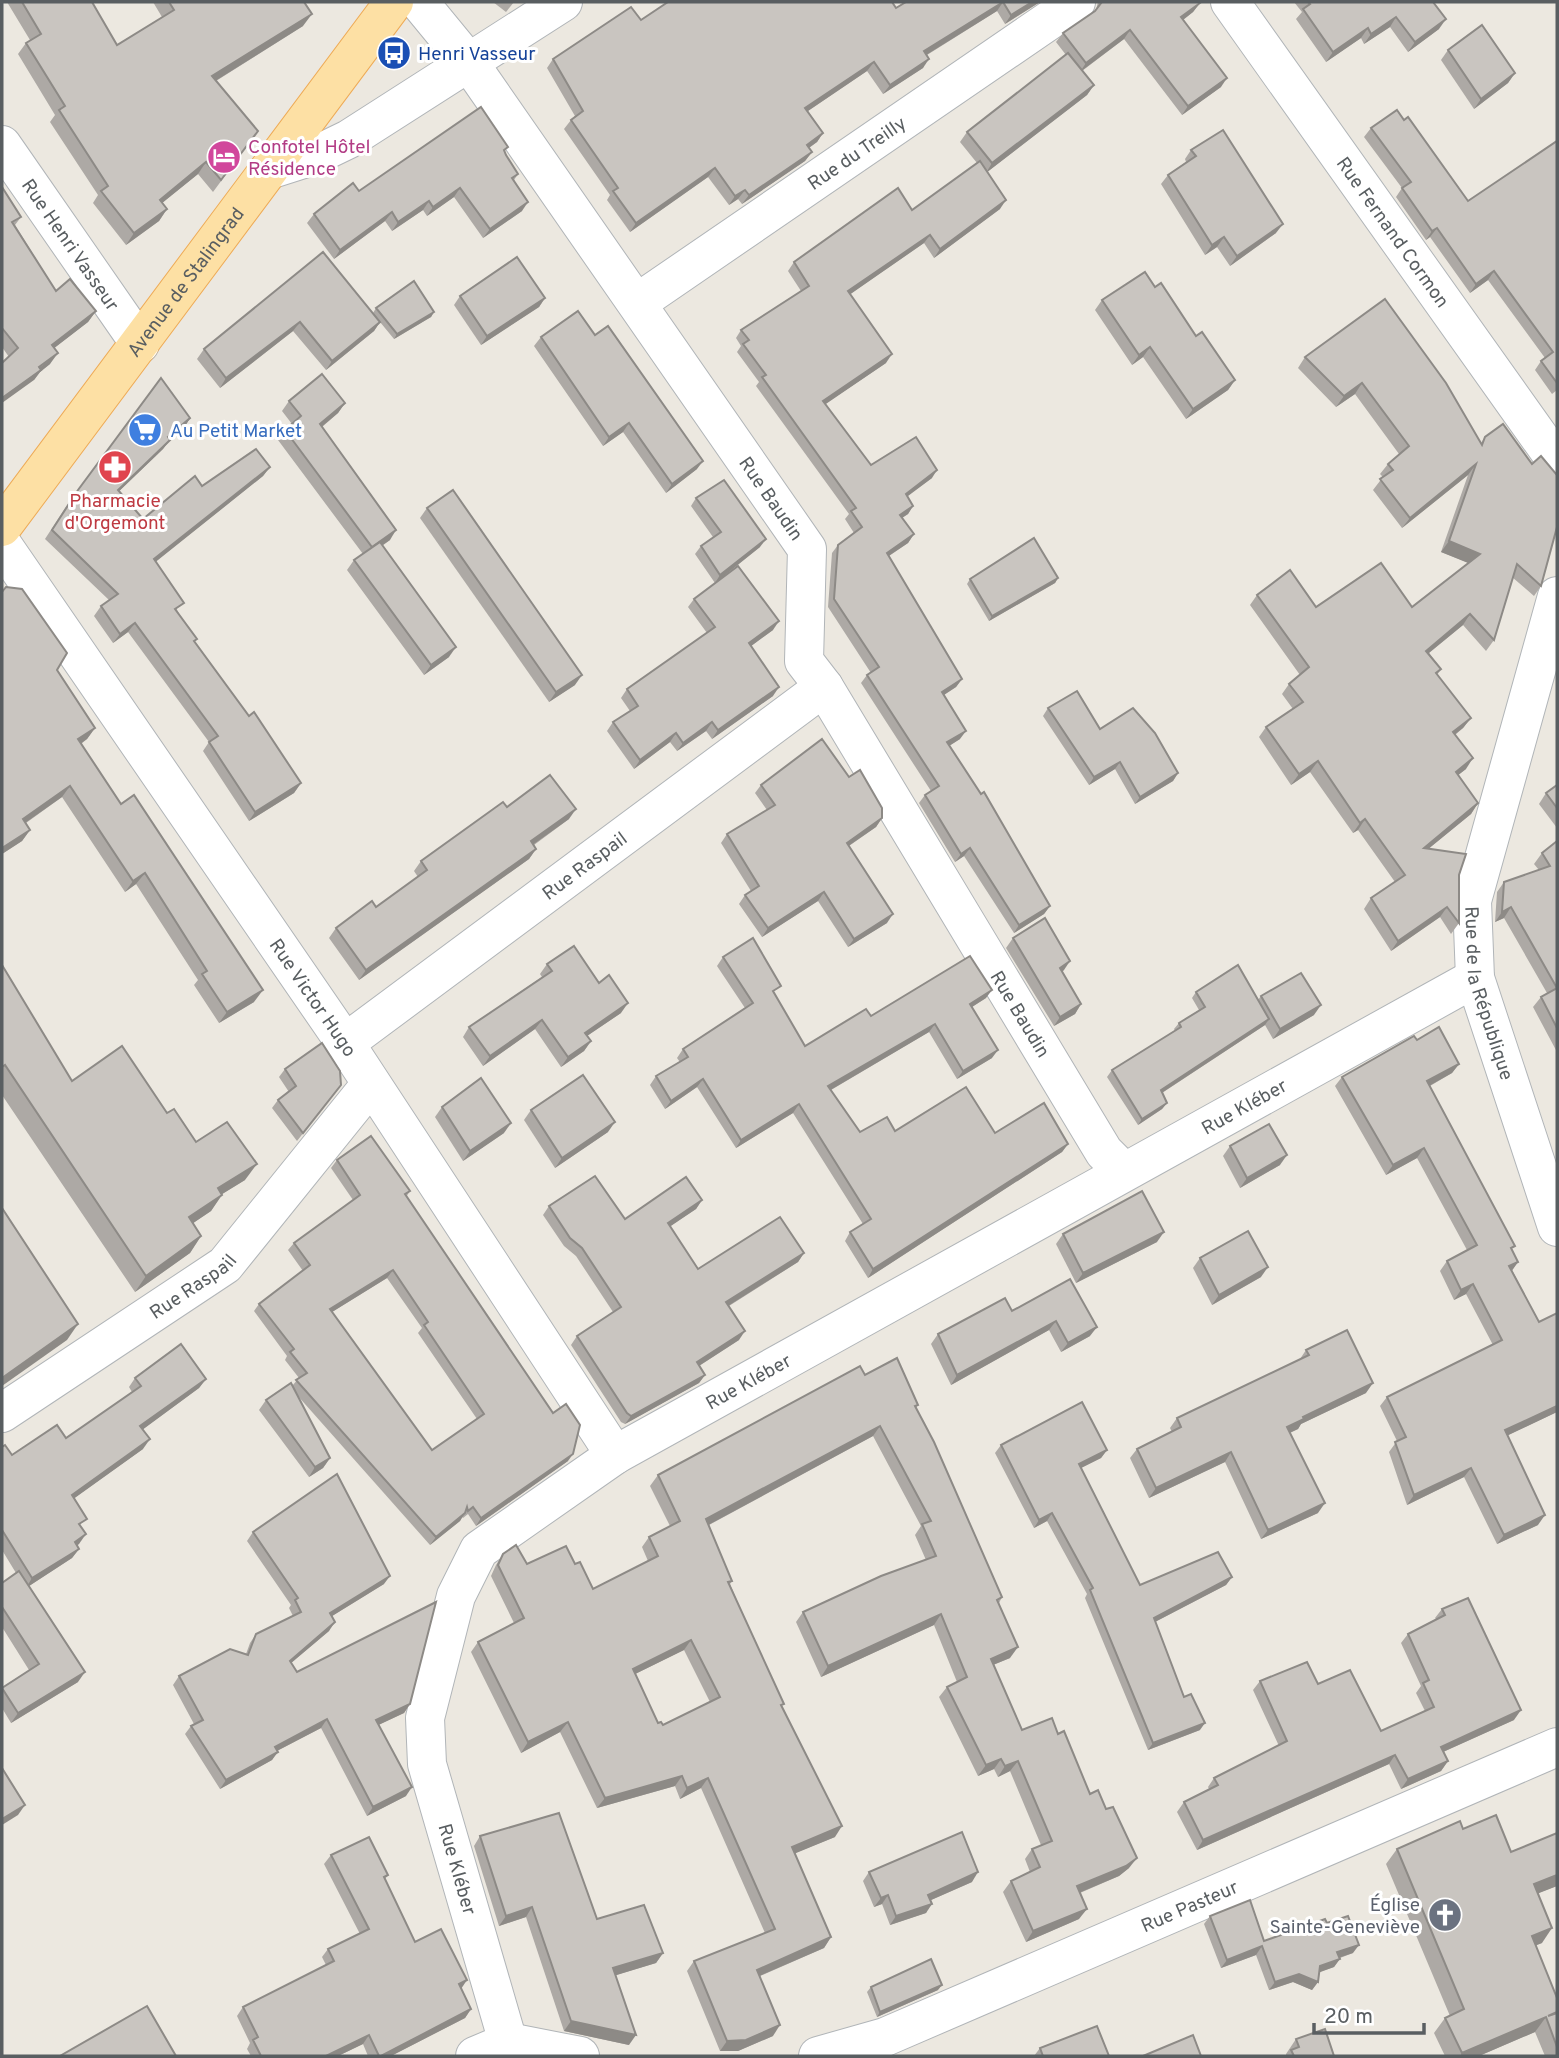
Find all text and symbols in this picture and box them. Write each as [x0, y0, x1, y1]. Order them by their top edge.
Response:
bus stop icon: Henri Vasseur [375, 34, 413, 72]
place label: Henri Vasseur [418, 43, 536, 67]
street label: Rue du Treilly [804, 112, 911, 196]
place label: Confotel Hôtel Résidence [248, 136, 370, 182]
hotel icon: Confotel Hôtel Résidence [205, 138, 243, 176]
street label: Rue Fernand Cormon [1330, 153, 1454, 313]
street label: Rue Henri Vasseur [15, 175, 124, 317]
street label: Avenue de Stalingrad [123, 203, 251, 363]
supermarket icon: Au Petit Market [126, 411, 164, 449]
place label: Au Petit Market [170, 420, 302, 444]
pharmacy icon: Pharmacie d'Orgemont [96, 448, 134, 486]
street label: Rue Baudin [732, 453, 808, 546]
place label: Pharmacie d'Orgemont [64, 490, 166, 536]
street label: Rue Raspail [538, 827, 633, 906]
street label: Rue de la République [1458, 906, 1518, 1084]
street label: Rue Victor Hugo [263, 935, 361, 1062]
street label: Rue Baudin [984, 967, 1054, 1062]
street label: Rue Kléber [1198, 1074, 1292, 1141]
street label: Rue Raspail [146, 1250, 243, 1326]
street label: Rue Kléber [702, 1349, 797, 1416]
street label: Rue Kléber [432, 1821, 481, 1919]
street label: Rue Pasteur [1138, 1876, 1243, 1939]
place label: Église Sainte-Geneviève [1269, 1893, 1420, 1940]
church icon: Église Sainte-Geneviève [1426, 1896, 1464, 1934]
scale bar [1314, 1992, 1424, 2036]
text: 20 m [1324, 2004, 1373, 2031]

